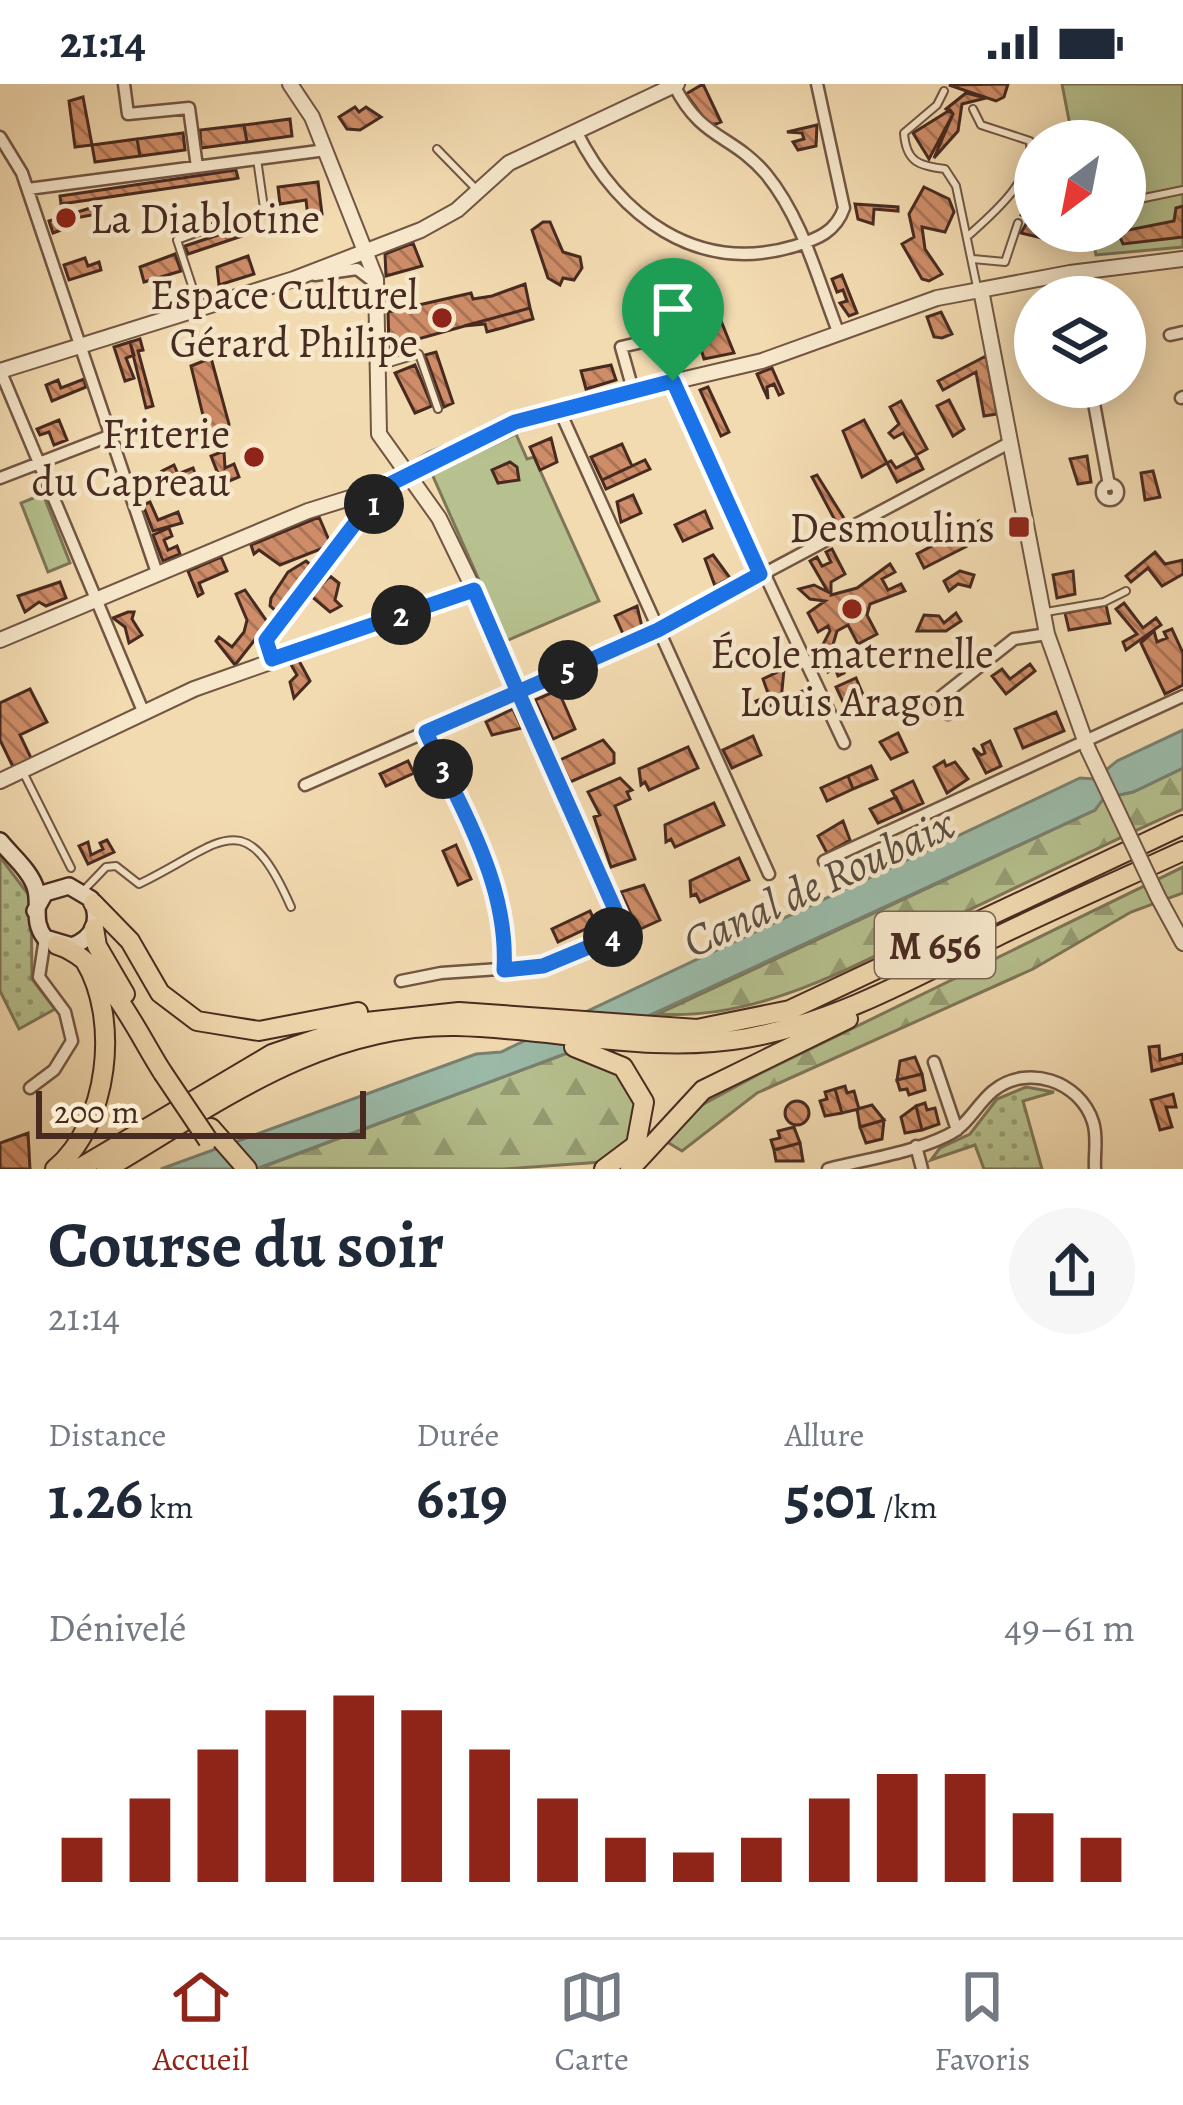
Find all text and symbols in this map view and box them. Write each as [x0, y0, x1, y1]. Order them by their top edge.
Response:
text: 21:14 [60, 11, 146, 73]
north arrow [1014, 120, 1146, 252]
map controls [1014, 120, 1146, 408]
place label: La Diablotine [90, 190, 320, 247]
marker: La Diablotine [53, 205, 79, 231]
pin [622, 258, 724, 381]
place label: Espace Culturel Gérard Philipe [150, 266, 418, 371]
icon: arrive [640, 276, 706, 342]
button: layers [1014, 276, 1146, 408]
marker: Espace Culturel Gérard Philipe [429, 305, 455, 331]
place label: Friterie du Capreau [32, 405, 230, 510]
marker: Friterie du Capreau [241, 444, 267, 470]
pin: 1 [344, 474, 404, 534]
text: 1 [368, 481, 380, 526]
place label: Desmoulins [789, 499, 995, 556]
marker: Desmoulins [1006, 514, 1032, 540]
pin: 2 [371, 585, 431, 645]
text: 2 [393, 592, 409, 637]
marker: École maternelle Louis Aragon [839, 596, 865, 622]
place label: École maternelle Louis Aragon [710, 625, 994, 730]
pin: 5 [538, 640, 598, 700]
text: 5 [561, 647, 575, 692]
pin: 3 [413, 739, 473, 799]
text: 3 [436, 746, 450, 791]
water label: Canal de Roubaix [673, 793, 965, 973]
pin: 4 [583, 907, 643, 967]
road number: M 656 [875, 912, 995, 978]
text: 4 [605, 914, 621, 959]
scale bar [36, 1085, 366, 1138]
text: 200 m [54, 1089, 139, 1134]
text: Course du soir [48, 1200, 444, 1290]
button: share [1009, 1208, 1135, 1334]
text: 21:14 [48, 1290, 120, 1343]
text: Distance [48, 1412, 166, 1457]
text: Durée [416, 1412, 499, 1457]
text: Allure [785, 1412, 864, 1457]
text: 1.26 [48, 1457, 143, 1539]
text: 6:19 [416, 1457, 508, 1539]
text: 5:01 [785, 1457, 876, 1539]
text: km [143, 1484, 193, 1529]
text: /km [876, 1484, 937, 1529]
text: Dénivelé [48, 1601, 186, 1654]
text: 49–61 m [1004, 1601, 1135, 1654]
tab: Accueil [153, 1964, 249, 2081]
tab: Carte [554, 1964, 629, 2081]
tab: Favoris [934, 1964, 1030, 2081]

